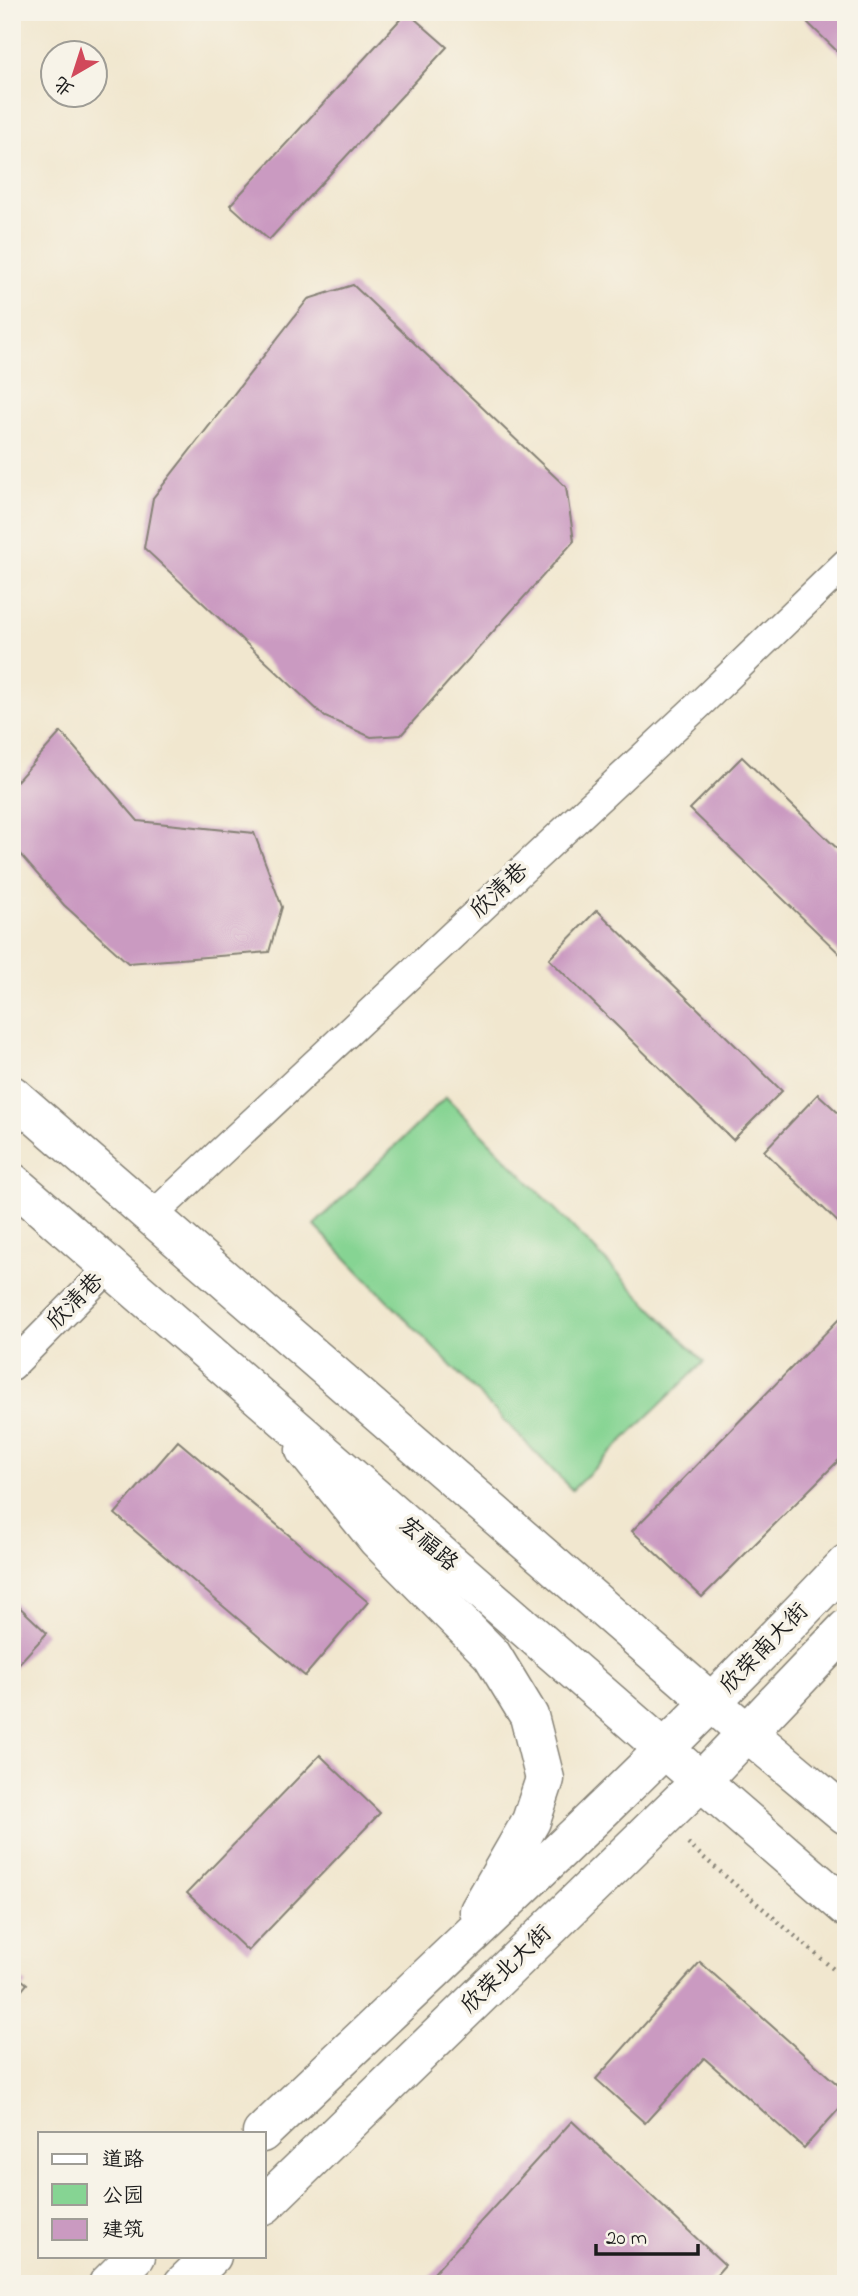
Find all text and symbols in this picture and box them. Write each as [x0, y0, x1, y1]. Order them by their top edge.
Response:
north arrow [38, 38, 108, 108]
text: 北 [49, 69, 81, 102]
street label: 欣清巷 [464, 855, 537, 927]
street label: 欣清巷 [40, 1265, 113, 1338]
street label: 宏福路 [391, 1510, 465, 1580]
street label: 欣荣南大街 [713, 1596, 817, 1702]
street label: 欣荣北大街 [454, 1918, 560, 2022]
legend [38, 2132, 266, 2258]
text: 道路 [102, 2146, 144, 2176]
text: 公园 [102, 2182, 144, 2212]
scale bar [596, 2212, 697, 2256]
text: 建筑 [102, 2216, 144, 2246]
text: 20 m [606, 2224, 647, 2254]

